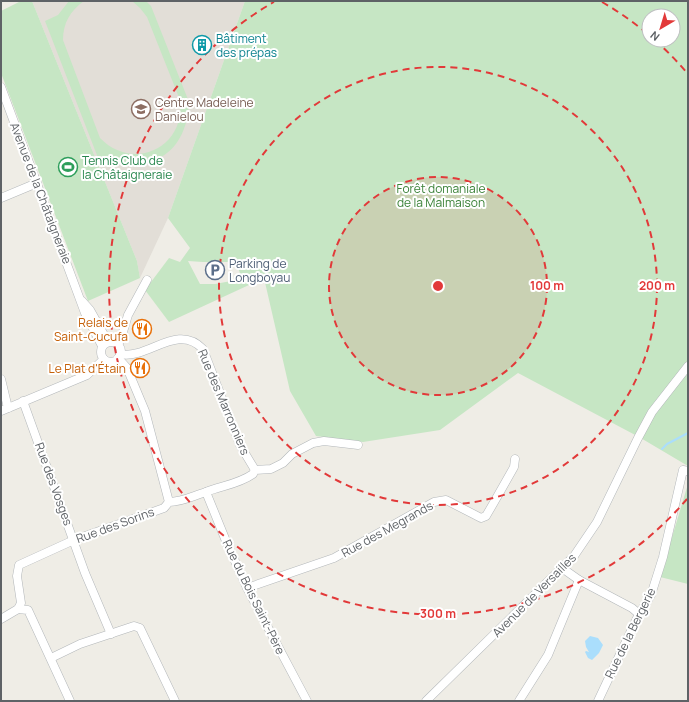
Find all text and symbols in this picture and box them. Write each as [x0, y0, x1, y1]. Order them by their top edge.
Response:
north arrow [641, 8, 681, 48]
text: N [647, 28, 662, 45]
place label: Bâtiment des prépas [216, 30, 277, 61]
building icon: Bâtiment des prépas [191, 34, 213, 56]
place label: Centre Madeleine Danielou [155, 94, 254, 125]
school or university icon: Centre Madeleine Danielou [130, 98, 152, 120]
street label: Avenue de la Châtaigneraie [6, 120, 76, 266]
place label: Tennis Club de la Châtaigneraie [82, 152, 172, 183]
sports icon: Tennis Club de la Châtaigneraie [57, 156, 79, 178]
park label: Forêt domaniale de la Malmaison [397, 180, 485, 211]
place label: Parking de Longboyau [229, 255, 290, 286]
parking icon: Parking de Longboyau [204, 259, 226, 281]
text: 100 m [530, 277, 564, 294]
text: 200 m [639, 277, 675, 294]
centre of rings [431, 279, 445, 293]
place label: Relais de Saint-Cucufa [54, 314, 128, 345]
restaurant icon: Relais de Saint-Cucufa [131, 318, 153, 340]
street label: Rue des Marronniers [194, 346, 254, 458]
restaurant icon: Le Plat d'Étain [129, 357, 151, 379]
place label: Le Plat d'Étain [49, 360, 126, 377]
street label: Rue des Vosges [31, 440, 77, 528]
street label: Rue des Megrands [338, 497, 436, 561]
street label: Rue des Sorins [74, 503, 156, 547]
street label: Rue du Bois Saint-Père [219, 537, 289, 657]
street label: Avenue de Versailles [488, 549, 580, 641]
street label: Rue de la Bergerie [601, 585, 659, 681]
text: 300 m [420, 605, 456, 622]

